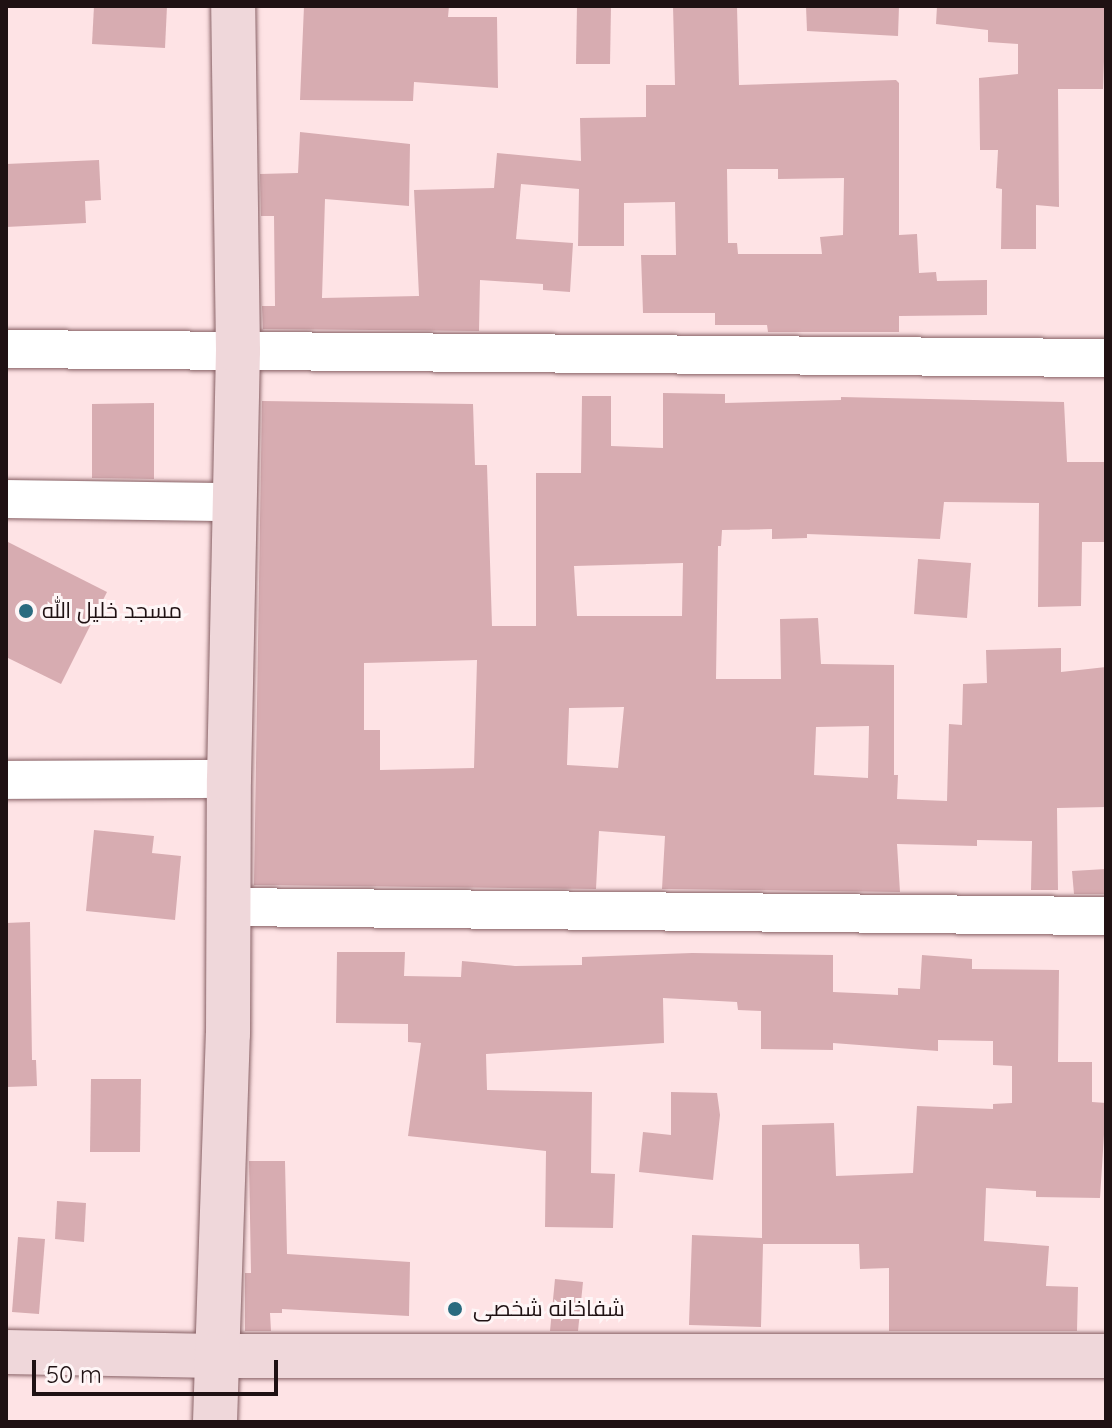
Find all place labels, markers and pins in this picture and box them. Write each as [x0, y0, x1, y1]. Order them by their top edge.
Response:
place label: مسجد خلیل الله [42, 598, 182, 624]
marker: مسجد خلیل الله [17, 602, 35, 620]
place label: شفاخانه شخصی [473, 1296, 625, 1322]
marker: شفاخانه شخصی [444, 1298, 466, 1320]

